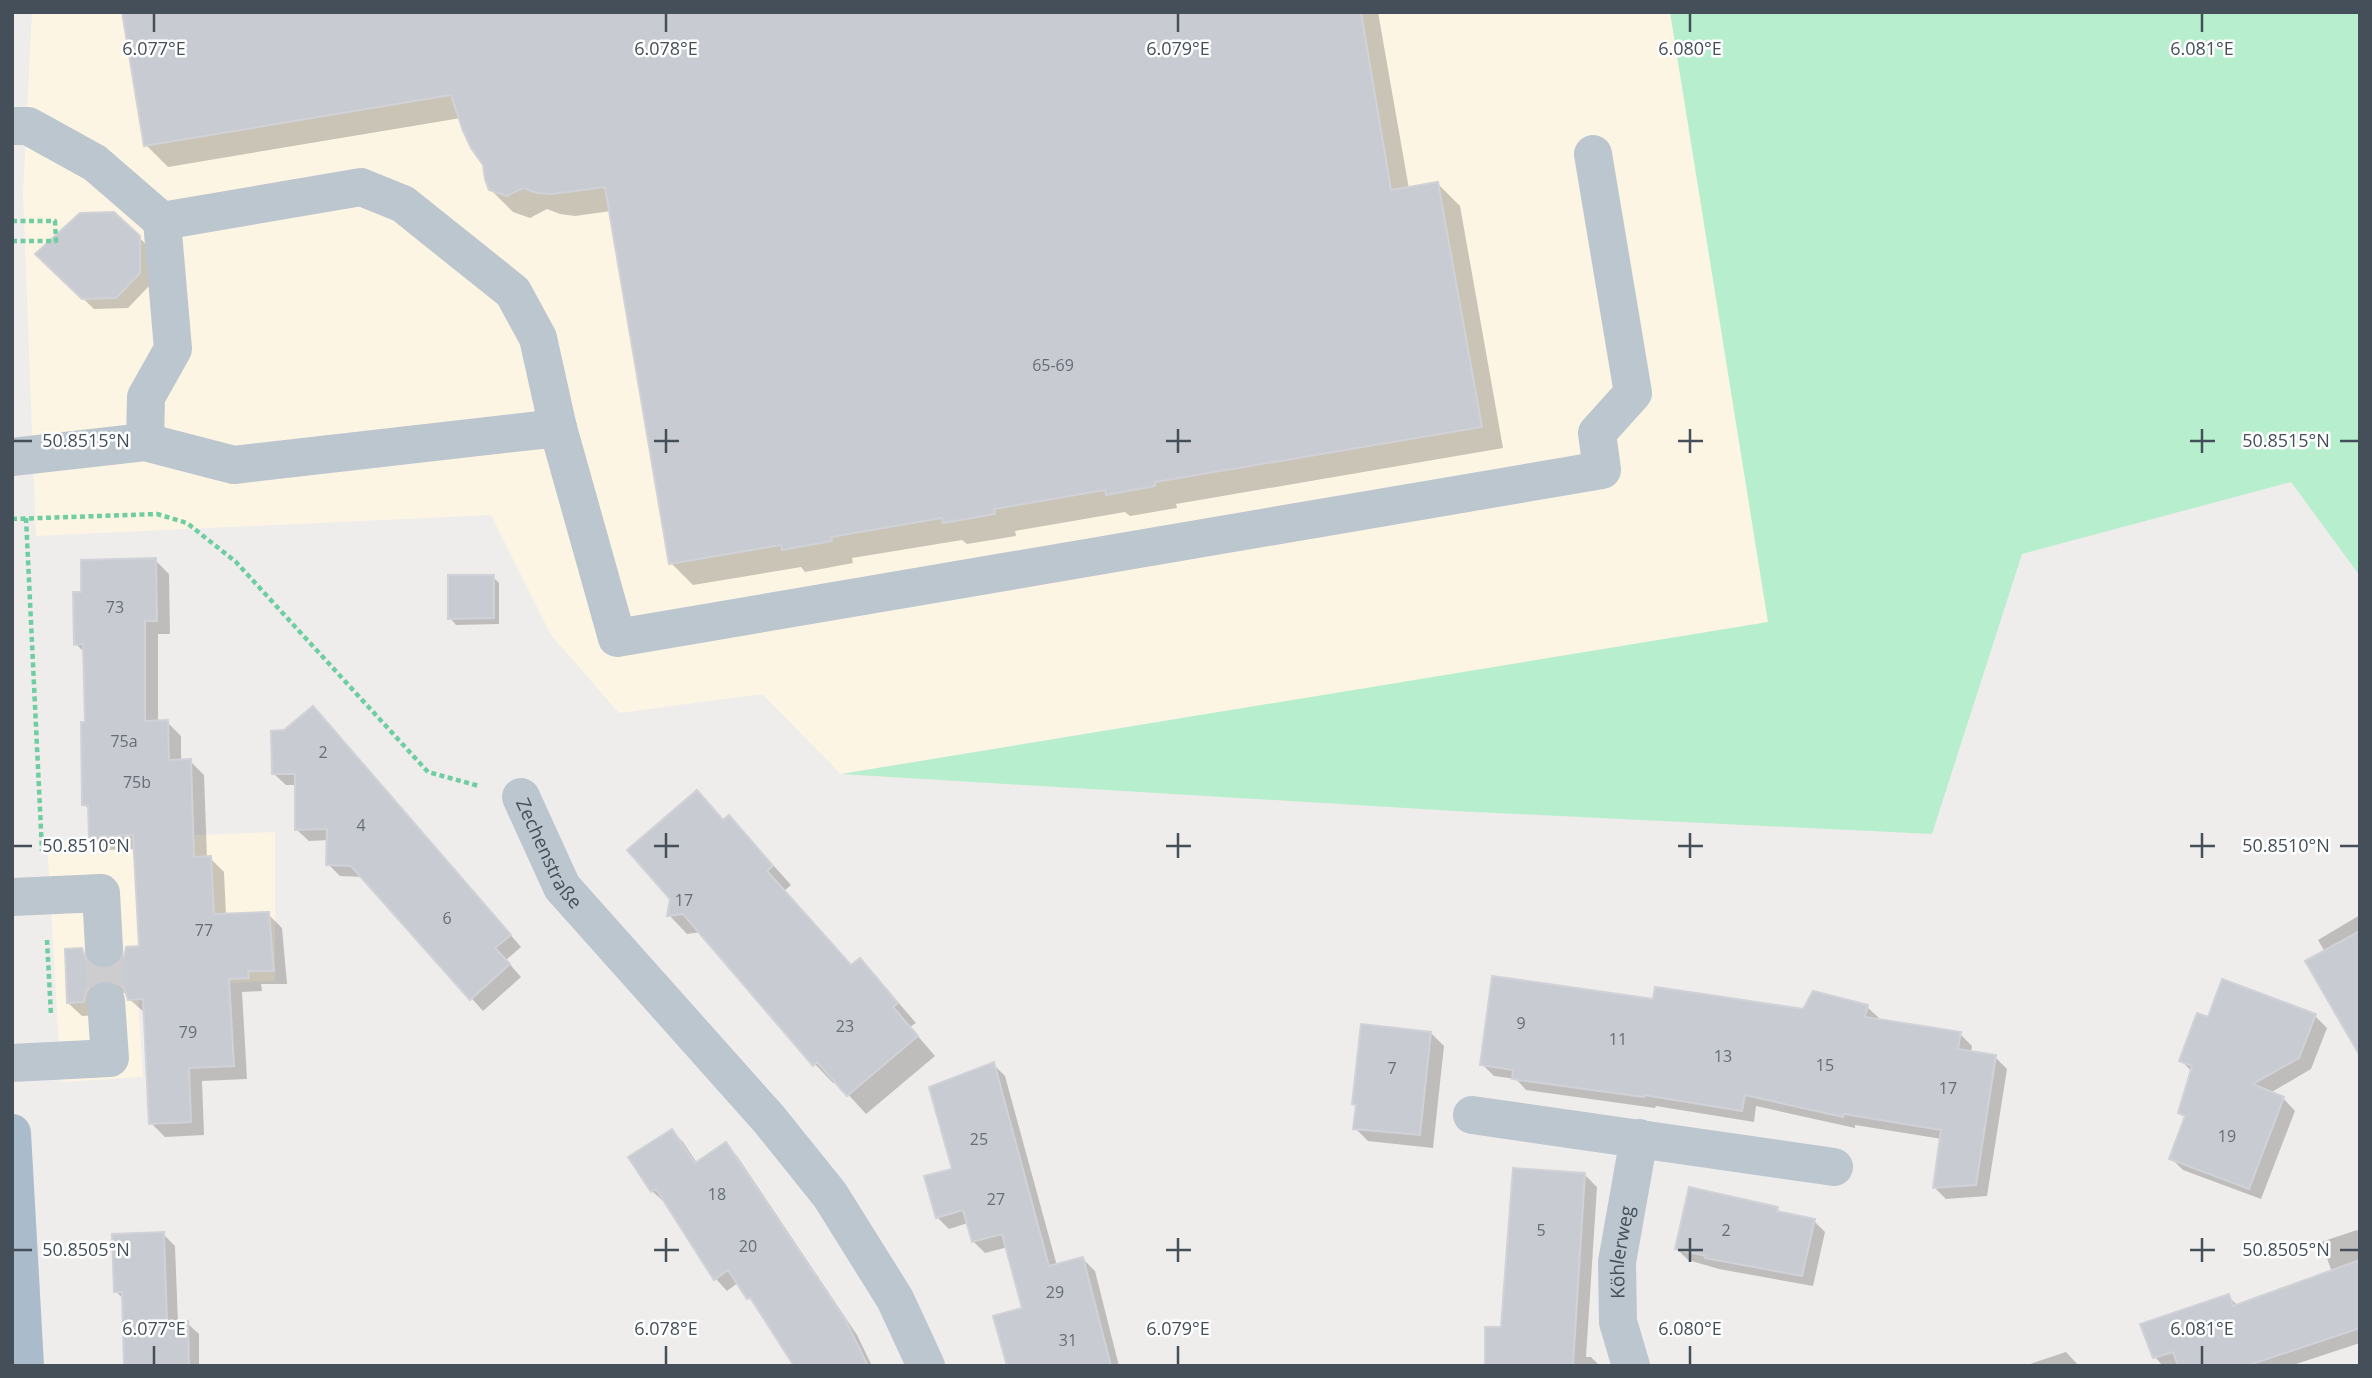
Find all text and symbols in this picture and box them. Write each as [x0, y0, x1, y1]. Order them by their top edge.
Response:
text: 6.077°E [122, 36, 186, 60]
text: 6.078°E [634, 36, 698, 60]
text: 6.079°E [1146, 36, 1210, 60]
text: 6.080°E [1658, 36, 1722, 60]
text: 6.081°E [2170, 36, 2234, 60]
house number: 65-69 [1032, 354, 1074, 376]
text: 50.8515°N [42, 428, 130, 452]
text: 50.8515°N [2242, 428, 2330, 452]
house number: 73 [106, 596, 124, 618]
house number: 75a [110, 730, 138, 752]
house number: 2 [318, 741, 328, 763]
house number: 75b [123, 771, 151, 793]
street label: Zechenstraße [510, 794, 588, 914]
house number: 4 [356, 814, 366, 836]
text: 50.8510°N [42, 833, 130, 857]
text: 50.8510°N [2242, 833, 2330, 857]
house number: 17 [675, 889, 693, 911]
house number: 6 [442, 907, 452, 929]
house number: 77 [195, 919, 213, 941]
house number: 9 [1516, 1012, 1526, 1034]
house number: 23 [836, 1015, 854, 1037]
house number: 79 [179, 1021, 197, 1043]
house number: 11 [1609, 1028, 1627, 1050]
house number: 13 [1714, 1045, 1732, 1067]
house number: 15 [1816, 1054, 1834, 1076]
house number: 7 [1387, 1057, 1397, 1079]
house number: 17 [1939, 1077, 1957, 1099]
house number: 19 [2218, 1125, 2236, 1147]
house number: 25 [970, 1128, 988, 1150]
house number: 18 [708, 1183, 726, 1205]
house number: 27 [987, 1188, 1005, 1210]
street label: Köhlerweg [1604, 1204, 1640, 1299]
house number: 5 [1536, 1219, 1546, 1241]
house number: 2 [1721, 1219, 1731, 1241]
house number: 20 [739, 1235, 757, 1257]
text: 50.8505°N [42, 1237, 130, 1261]
text: 50.8505°N [2242, 1237, 2330, 1261]
house number: 29 [1046, 1281, 1064, 1303]
text: 6.077°E [122, 1316, 186, 1340]
text: 6.078°E [634, 1316, 698, 1340]
text: 6.079°E [1146, 1316, 1210, 1340]
text: 6.080°E [1658, 1316, 1722, 1340]
text: 6.081°E [2170, 1316, 2234, 1340]
house number: 31 [1059, 1329, 1077, 1351]

